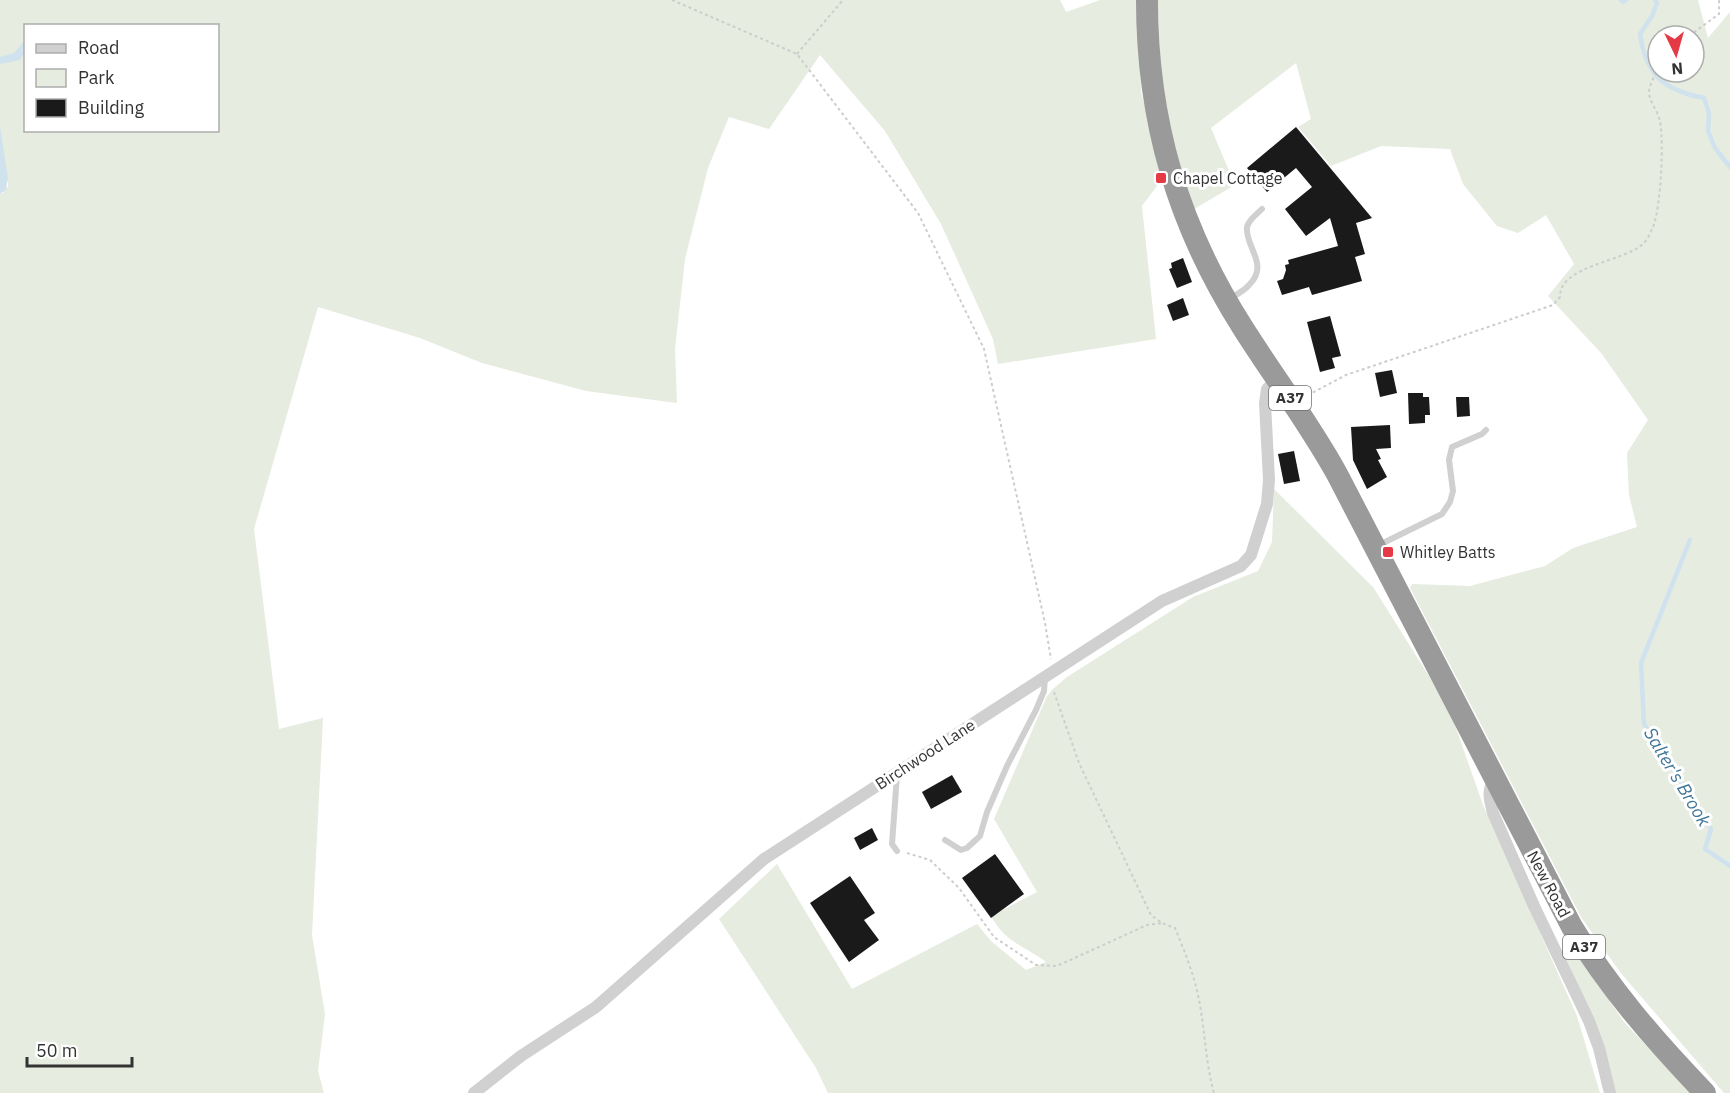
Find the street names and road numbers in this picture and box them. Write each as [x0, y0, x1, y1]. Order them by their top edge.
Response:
road number: A37 [1269, 386, 1311, 410]
street label: Birchwood Lane [871, 714, 979, 794]
street label: New Road [1523, 847, 1575, 921]
road number: A37 [1563, 935, 1605, 959]

